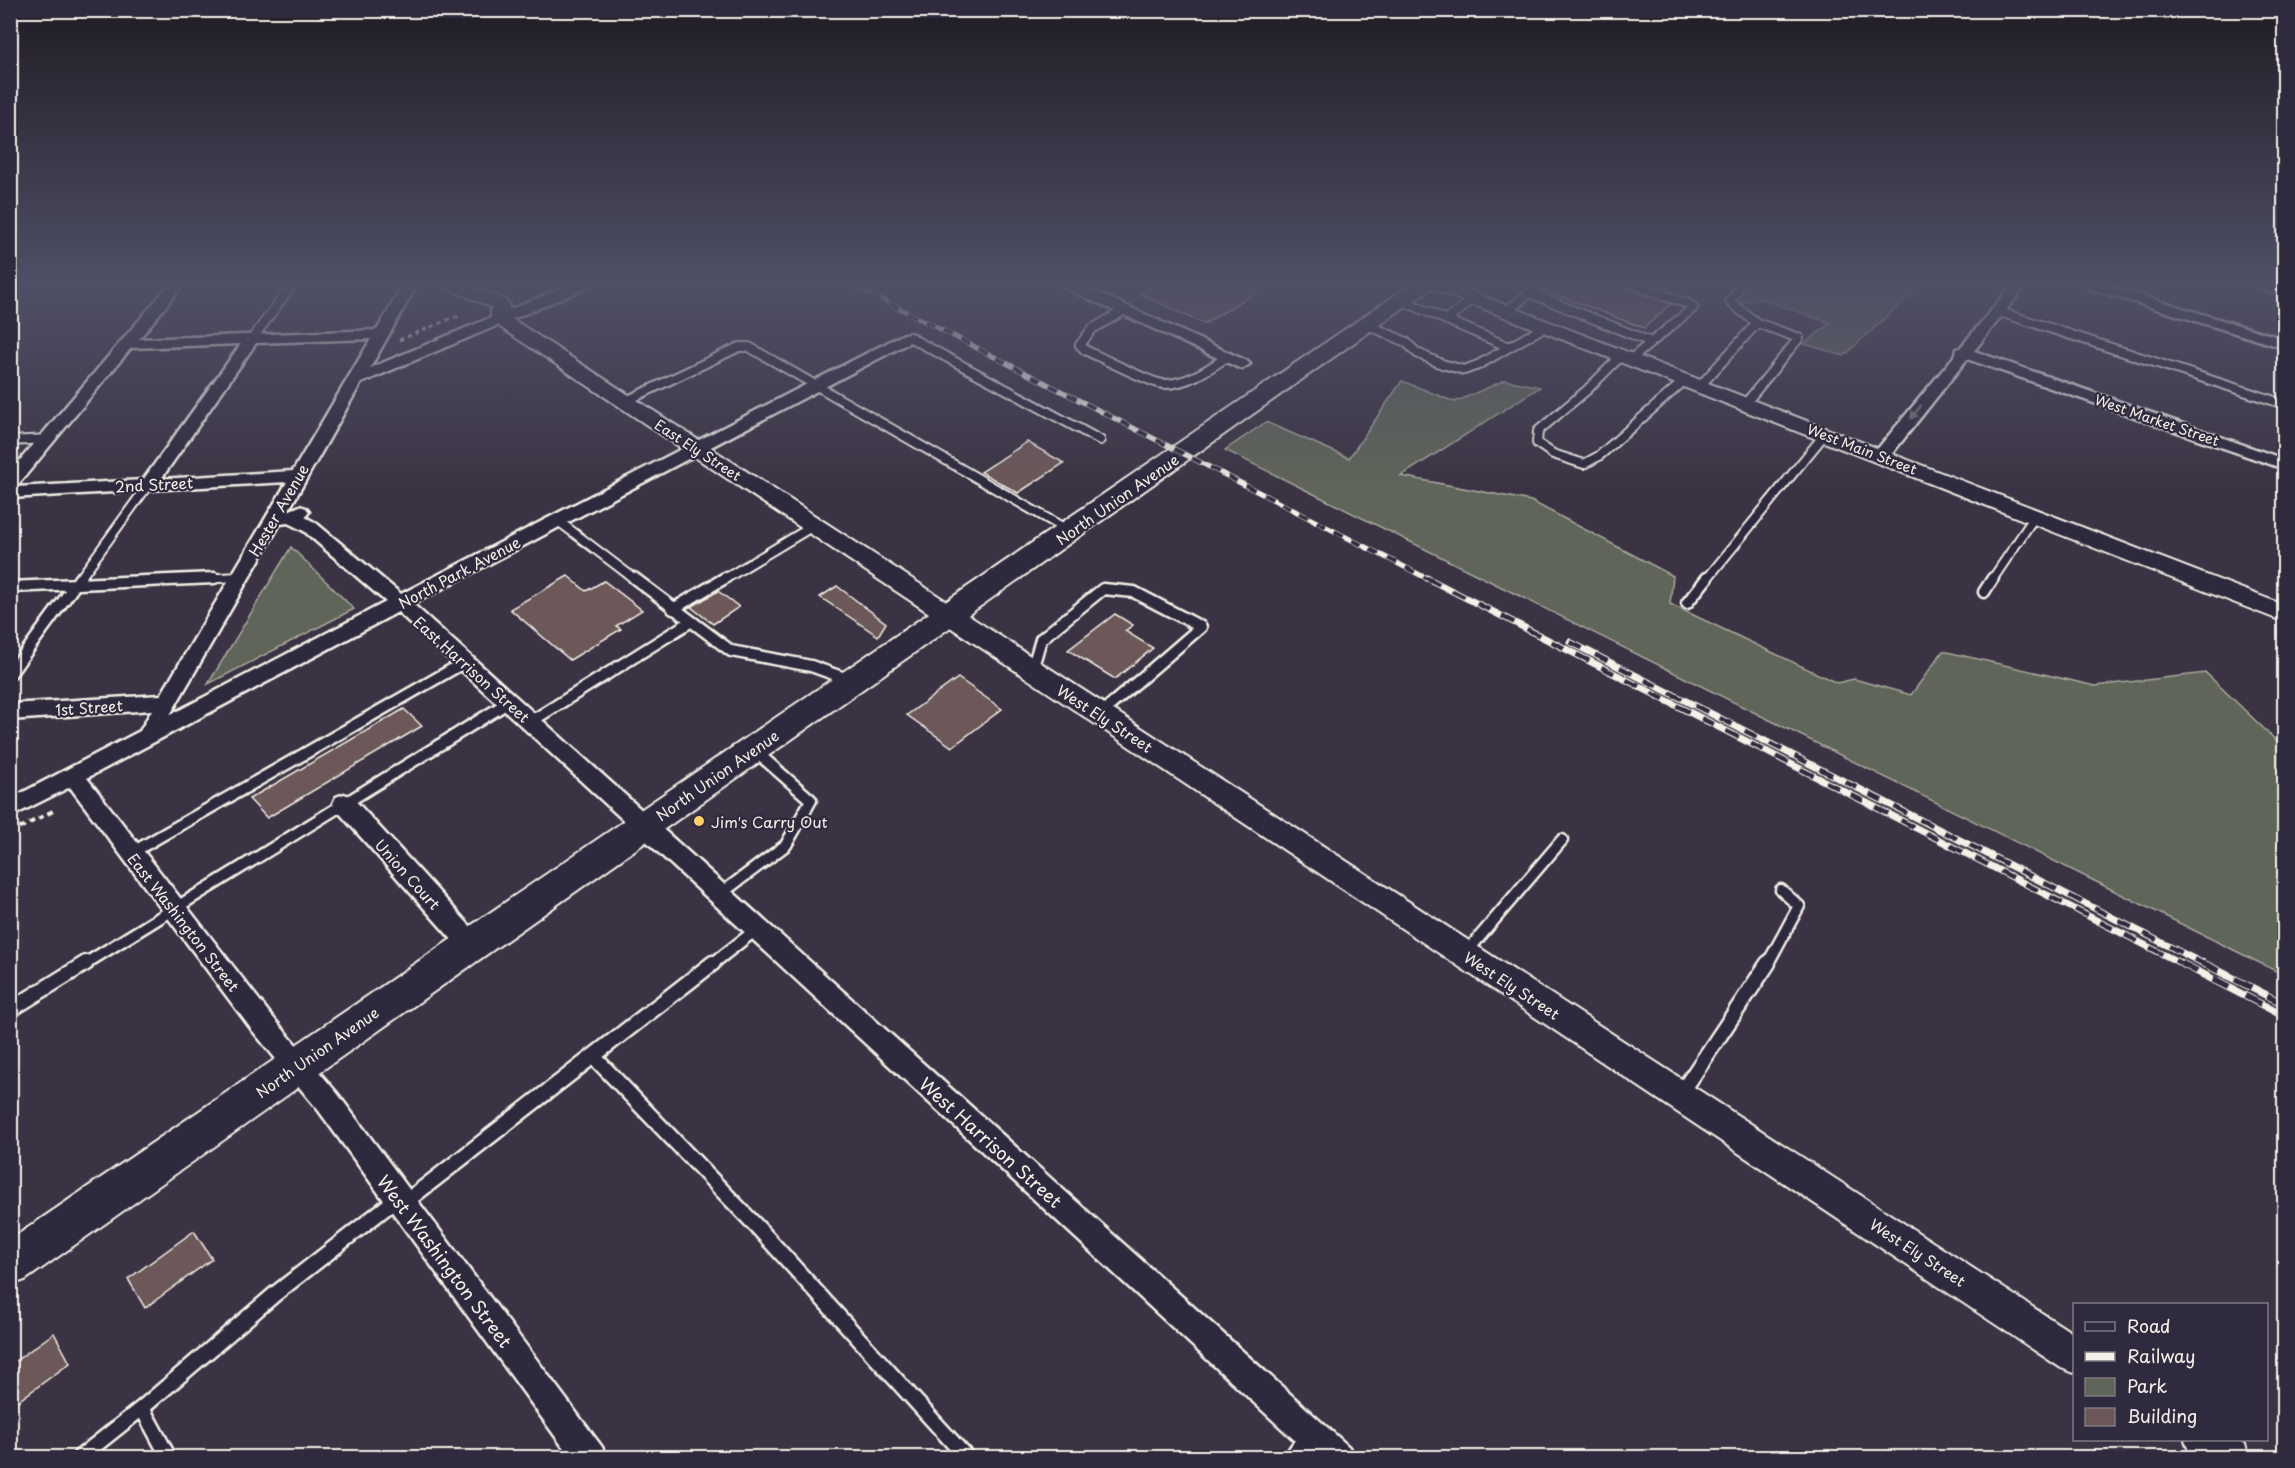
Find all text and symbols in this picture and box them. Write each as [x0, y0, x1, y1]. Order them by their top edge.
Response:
street label: West Market Street [2092, 389, 2222, 451]
one-way arrow [1909, 404, 1922, 420]
street label: East Ely Street [651, 414, 746, 486]
street label: West Main Street [1804, 418, 1920, 480]
street label: North Union Avenue [1051, 448, 1183, 550]
street label: Hester Avenue [242, 460, 314, 560]
street label: 2nd Street [114, 470, 194, 498]
street label: North Park Avenue [394, 530, 524, 614]
street label: East Harrison Street [409, 610, 535, 728]
street label: West Ely Street [1053, 678, 1157, 758]
street label: 1st Street [55, 693, 123, 721]
street label: North Union Avenue [651, 724, 783, 826]
place label: Jim's Carry Out [711, 810, 828, 833]
marker: Jim's Carry Out [692, 814, 706, 828]
street label: Union Court [370, 833, 446, 915]
street label: East Washington Street [123, 848, 245, 996]
street label: West Ely Street [1460, 945, 1564, 1025]
street label: North Union Avenue [251, 1001, 383, 1103]
street label: West Harrison Street [913, 1070, 1069, 1214]
street label: West Washington Street [371, 1169, 519, 1353]
street label: West Ely Street [1866, 1212, 1970, 1292]
legend [2073, 1303, 2268, 1441]
text: Road [2127, 1312, 2171, 1339]
text: Railway [2127, 1342, 2195, 1369]
text: Park [2127, 1372, 2167, 1399]
text: Building [2127, 1402, 2197, 1429]

